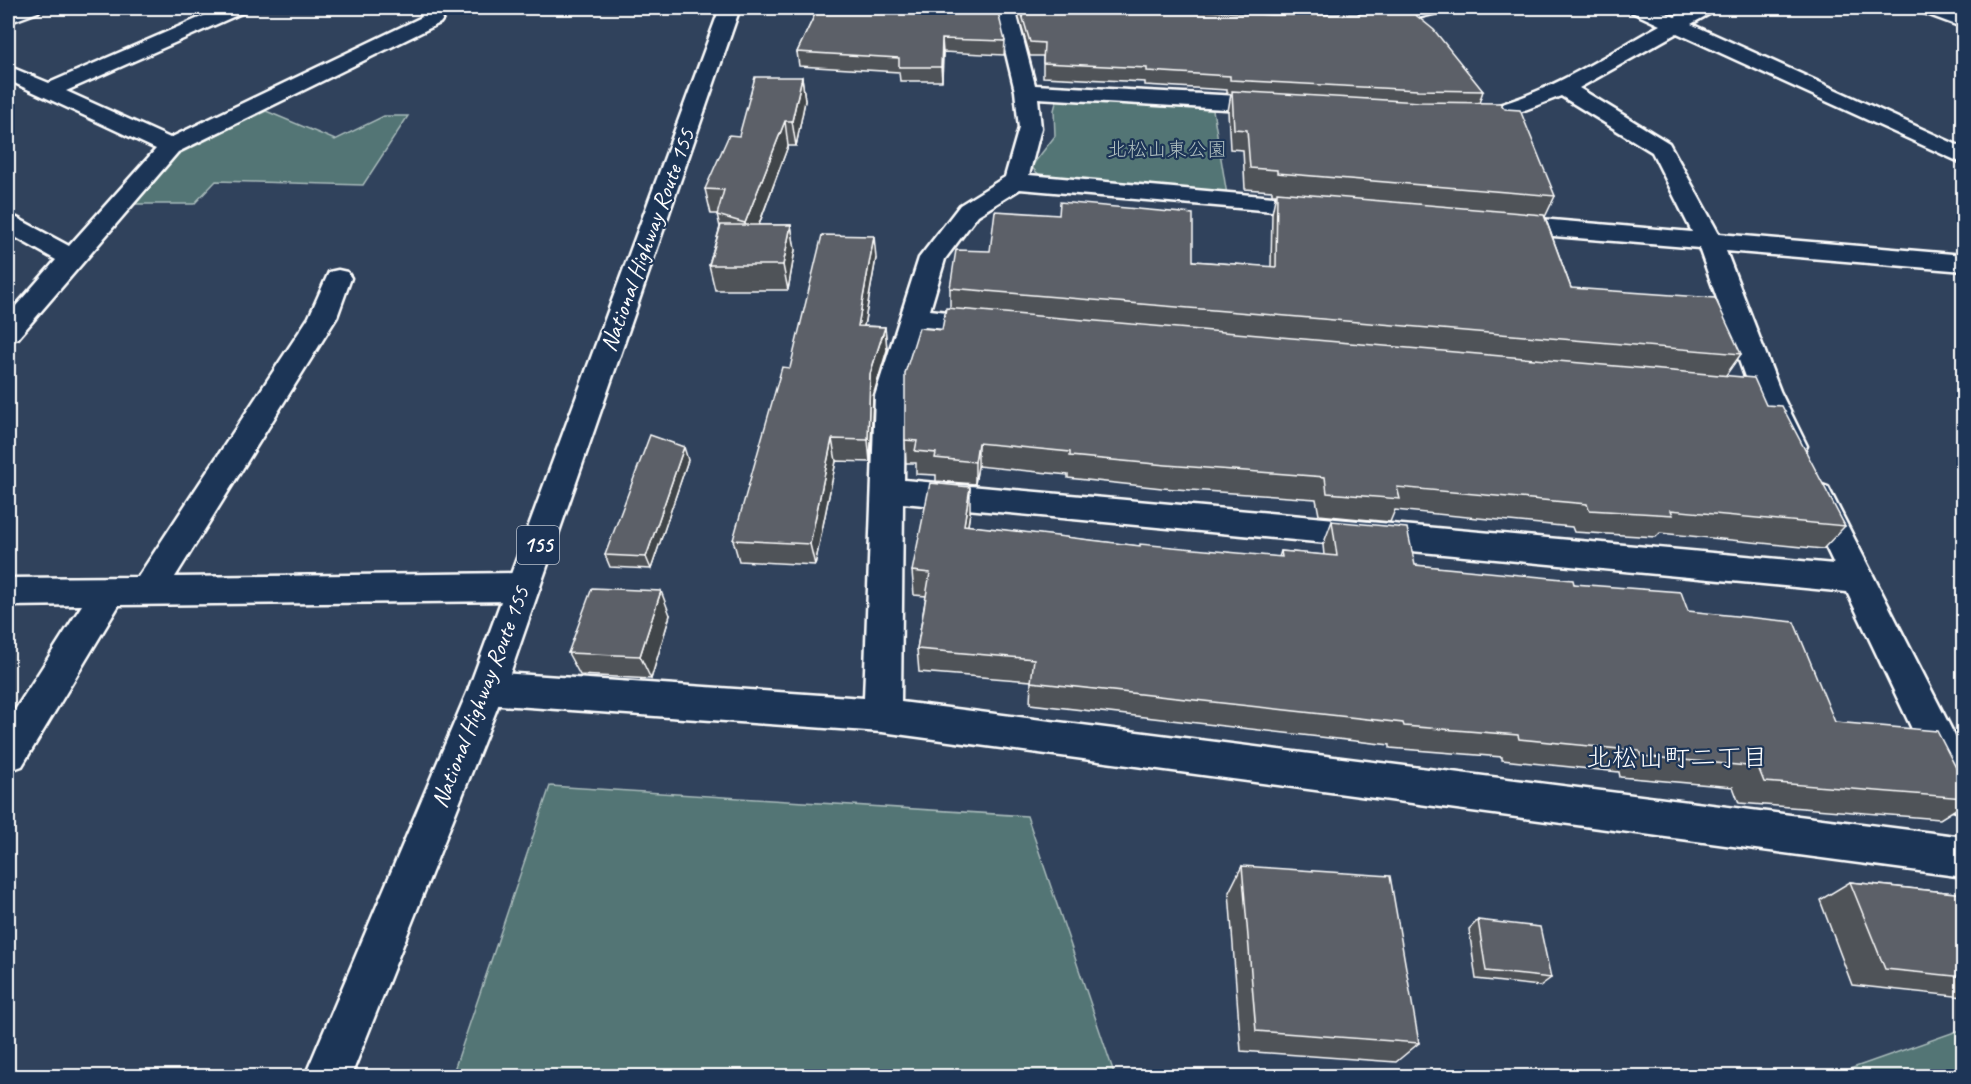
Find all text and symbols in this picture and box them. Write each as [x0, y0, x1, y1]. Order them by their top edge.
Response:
street label: National Highway Route 155 [593, 124, 702, 355]
park label: 北松山東公園 [1107, 137, 1227, 162]
road number: 155 [517, 526, 559, 564]
street label: National Highway Route 155 [424, 581, 536, 812]
district label: 北松山町二丁目 [1586, 741, 1768, 774]

